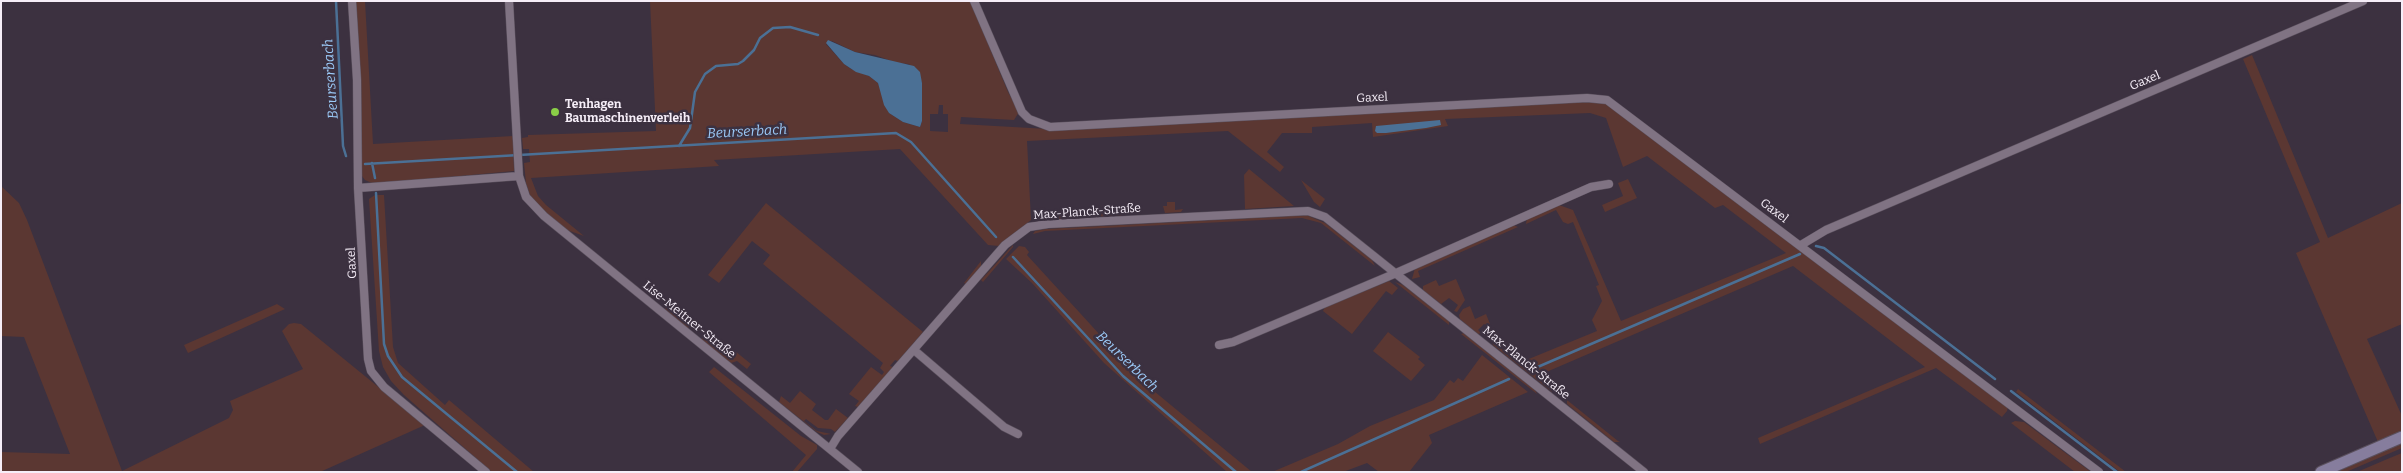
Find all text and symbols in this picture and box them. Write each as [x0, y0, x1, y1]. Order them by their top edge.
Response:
water label: Beurserbach [320, 39, 342, 119]
street label: Gaxel [2128, 68, 2162, 94]
street label: Gaxel [1356, 90, 1388, 106]
place label: Tenhagen Baumaschinenverleih [565, 98, 690, 126]
marker: Tenhagen Baumaschinenverleih [549, 106, 561, 118]
water label: Beurserbach [707, 122, 787, 142]
street label: Gaxel [1757, 196, 1791, 226]
street label: Max-Planck-Straße [1033, 201, 1141, 223]
street label: Gaxel [344, 247, 360, 279]
street label: Lise-Meitner-Straße [640, 278, 738, 362]
street label: Max-Planck-Straße [1480, 323, 1572, 403]
water label: Beurserbach [1092, 328, 1162, 396]

